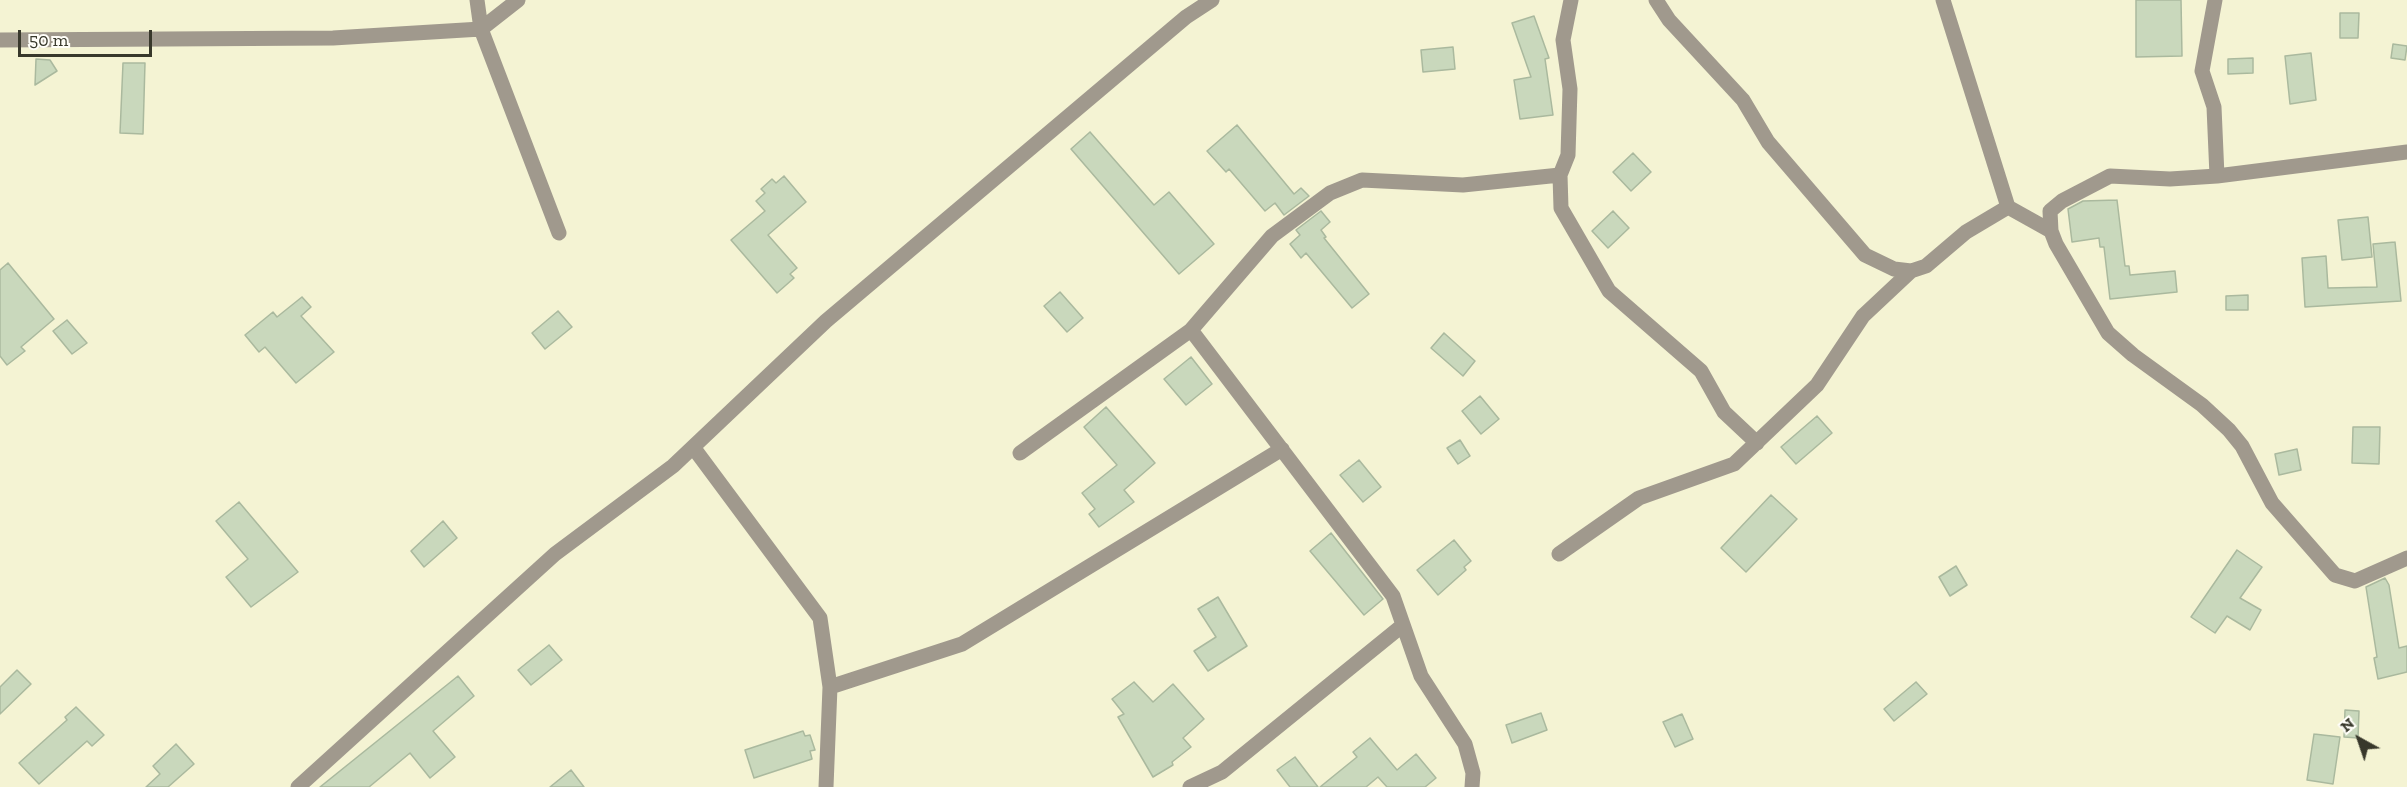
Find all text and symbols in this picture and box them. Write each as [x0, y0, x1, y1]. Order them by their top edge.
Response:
scale bar [21, 18, 154, 56]
text: 50 m [29, 29, 68, 51]
north arrow [2329, 709, 2389, 769]
text: N [2336, 714, 2358, 736]

